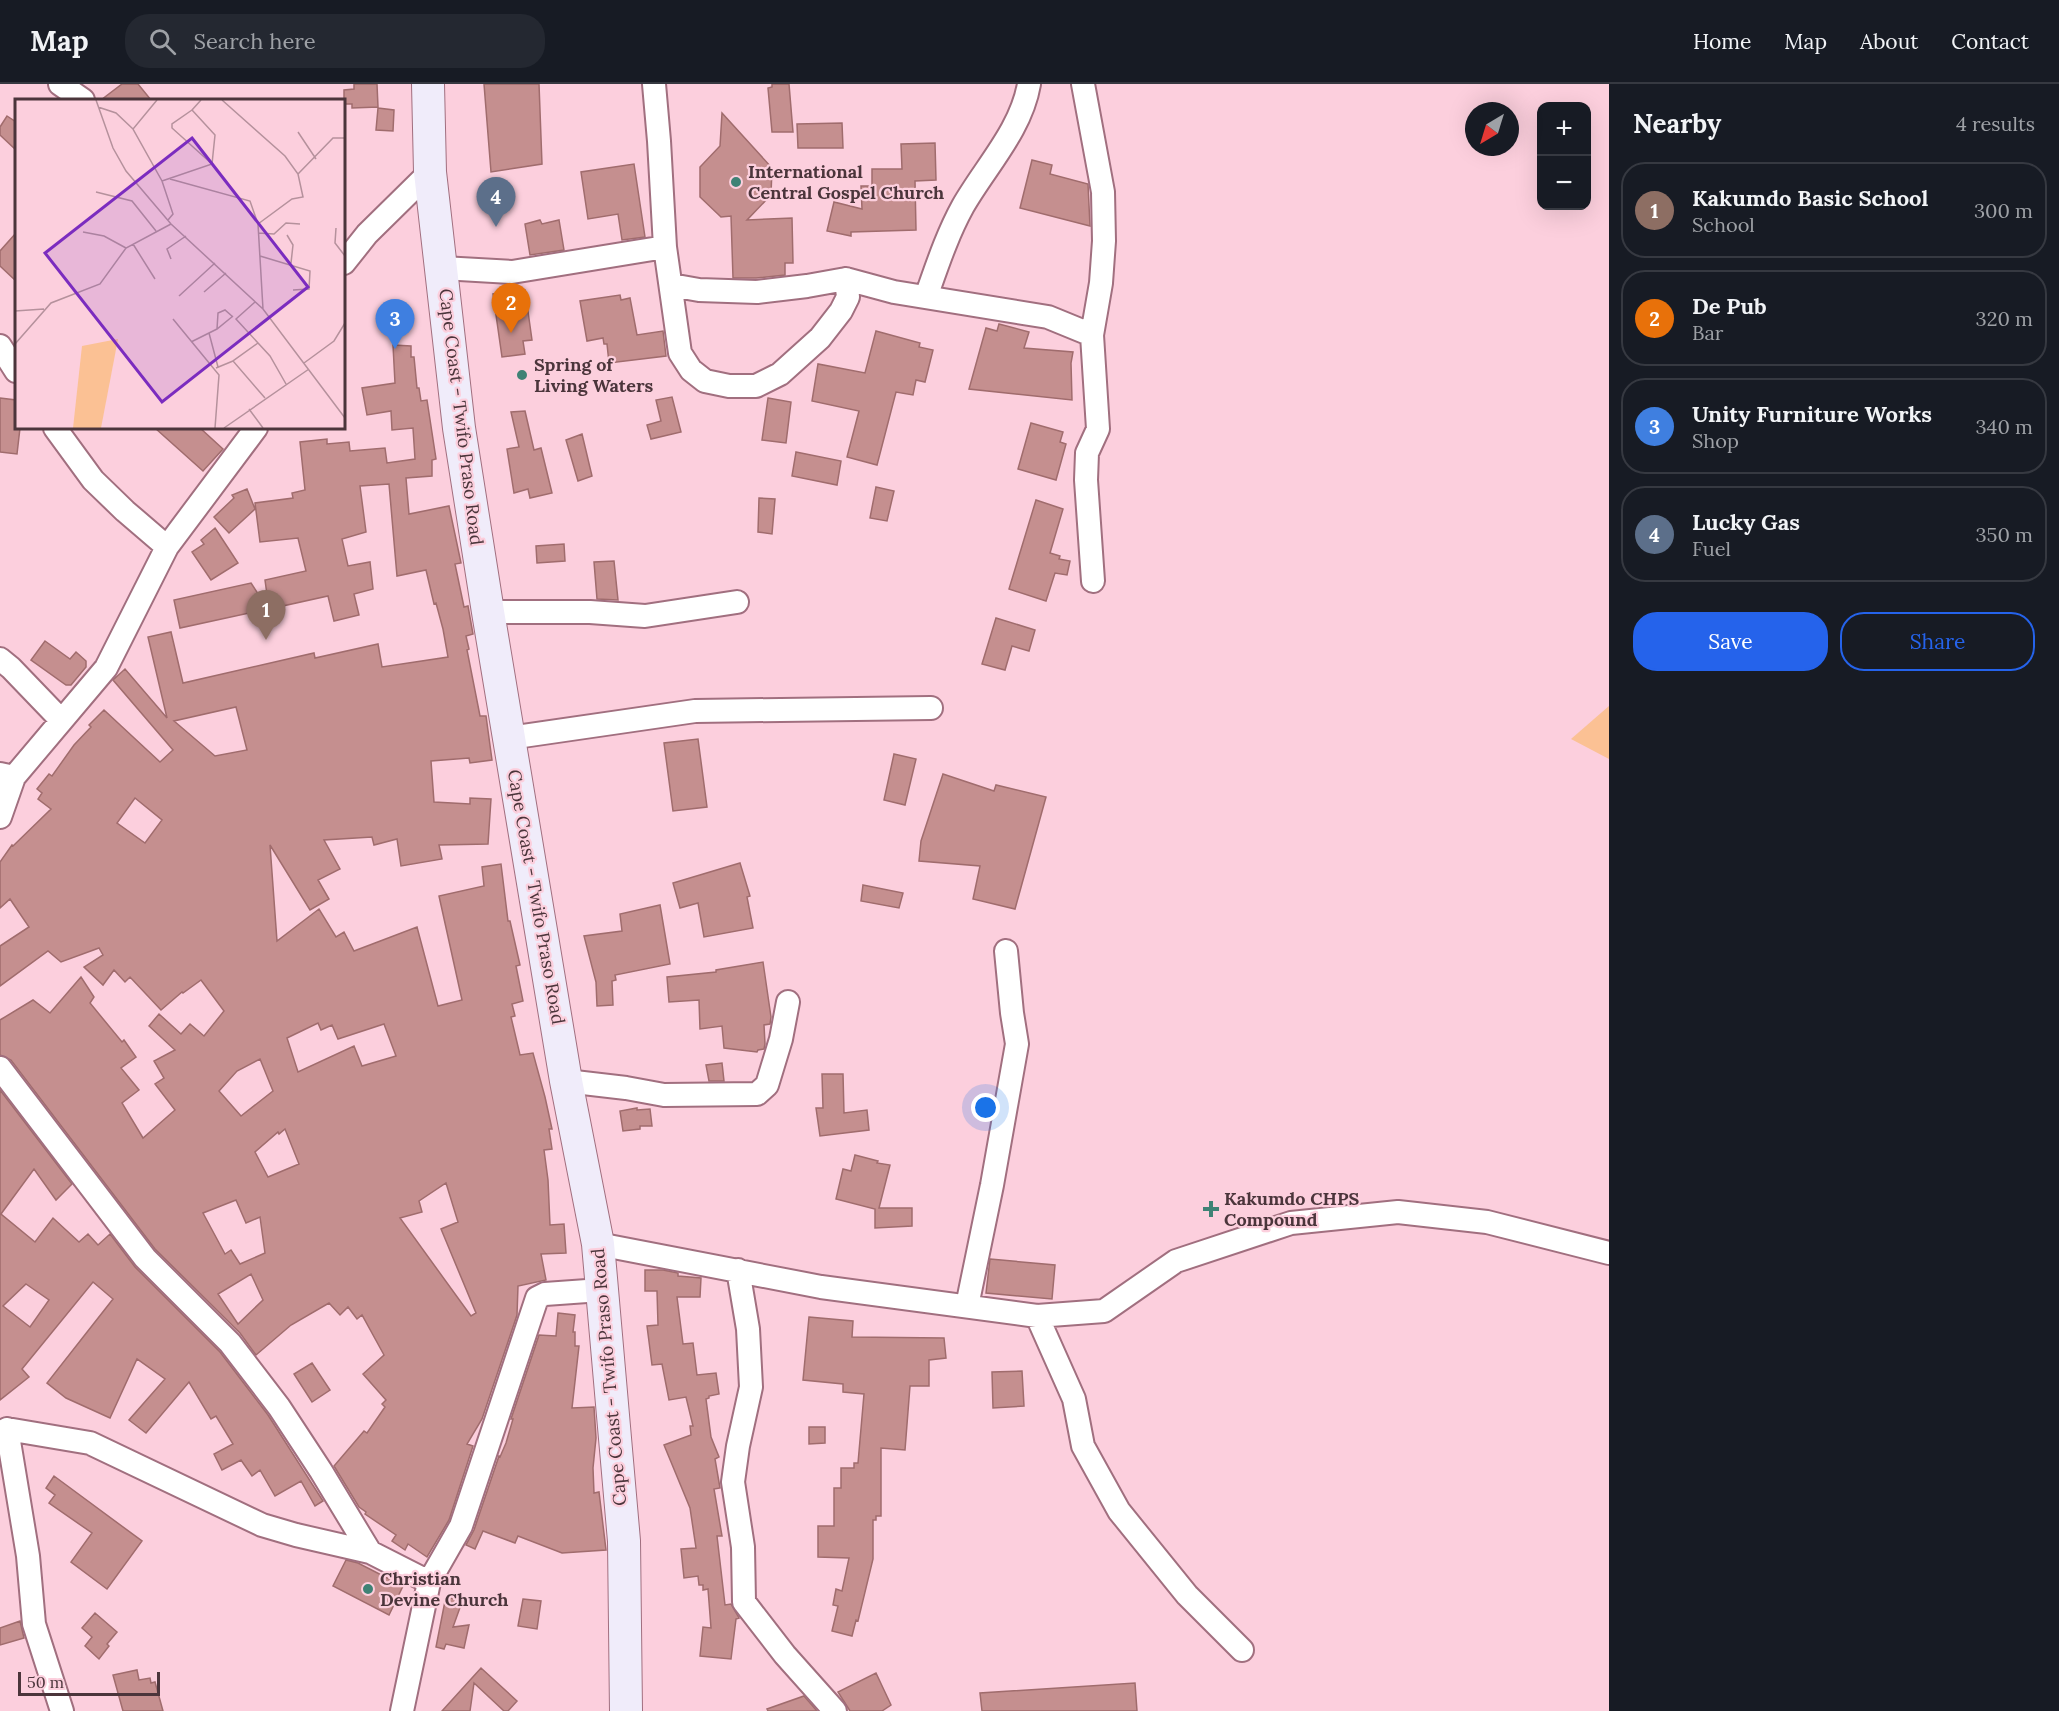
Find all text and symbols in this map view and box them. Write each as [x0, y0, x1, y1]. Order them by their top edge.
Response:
search box [125, 14, 545, 68]
text: Map [30, 23, 89, 59]
icon: search [146, 25, 179, 58]
text: Search here [194, 27, 316, 55]
text: Home [1693, 28, 1751, 55]
text: Map [1784, 28, 1827, 55]
text: About [1860, 28, 1918, 55]
text: Contact [1951, 28, 2029, 55]
inset map [15, 99, 345, 429]
north arrow [1465, 102, 1519, 156]
map controls [1537, 102, 1591, 210]
button: + [1537, 102, 1591, 156]
text: Nearby [1633, 107, 1721, 140]
text: 4 results [1956, 111, 2035, 136]
button: − [1537, 156, 1591, 210]
place label: International Central Gospel Church [748, 160, 944, 204]
marker: International Central Gospel Church [729, 175, 743, 189]
pin: 4 [476, 178, 516, 227]
text: Kakumdo Basic School [1692, 184, 1928, 212]
text: 1 [1650, 198, 1659, 223]
text: 300 m [1974, 198, 2033, 223]
text: School [1692, 212, 1755, 237]
pin: 2 [492, 284, 530, 333]
street label: Cape Coast - Twifo Praso Road [434, 287, 489, 547]
text: De Pub [1692, 292, 1767, 320]
pin: 3 [376, 300, 414, 349]
text: 2 [1649, 306, 1660, 331]
text: 320 m [1976, 306, 2033, 331]
text: Bar [1692, 320, 1723, 345]
place label: Spring of Living Waters [534, 353, 654, 397]
marker: Spring of Living Waters [515, 368, 529, 382]
text: Unity Furniture Works [1692, 400, 1932, 428]
text: 3 [1649, 414, 1660, 439]
text: 340 m [1975, 414, 2033, 439]
text: Shop [1692, 428, 1739, 453]
text: Lucky Gas [1692, 508, 1800, 536]
text: 4 [1649, 522, 1660, 547]
text: 350 m [1975, 522, 2033, 547]
text: Fuel [1692, 536, 1731, 561]
pin: 1 [246, 590, 286, 640]
button: Save [1633, 612, 1828, 671]
button: Share [1840, 612, 2035, 671]
street label: Cape Coast - Twifo Praso Road [503, 768, 570, 1026]
your location [971, 1093, 1000, 1122]
place label: Kakumdo CHPS Compound [1224, 1187, 1360, 1231]
marker: Kakumdo CHPS Compound [1202, 1200, 1220, 1218]
street label: Cape Coast - Twifo Praso Road [586, 1247, 631, 1507]
place label: Christian Devine Church [380, 1567, 508, 1611]
marker: Christian Devine Church [361, 1582, 375, 1596]
scale bar [18, 1669, 160, 1696]
text: 50 m [27, 1672, 64, 1692]

